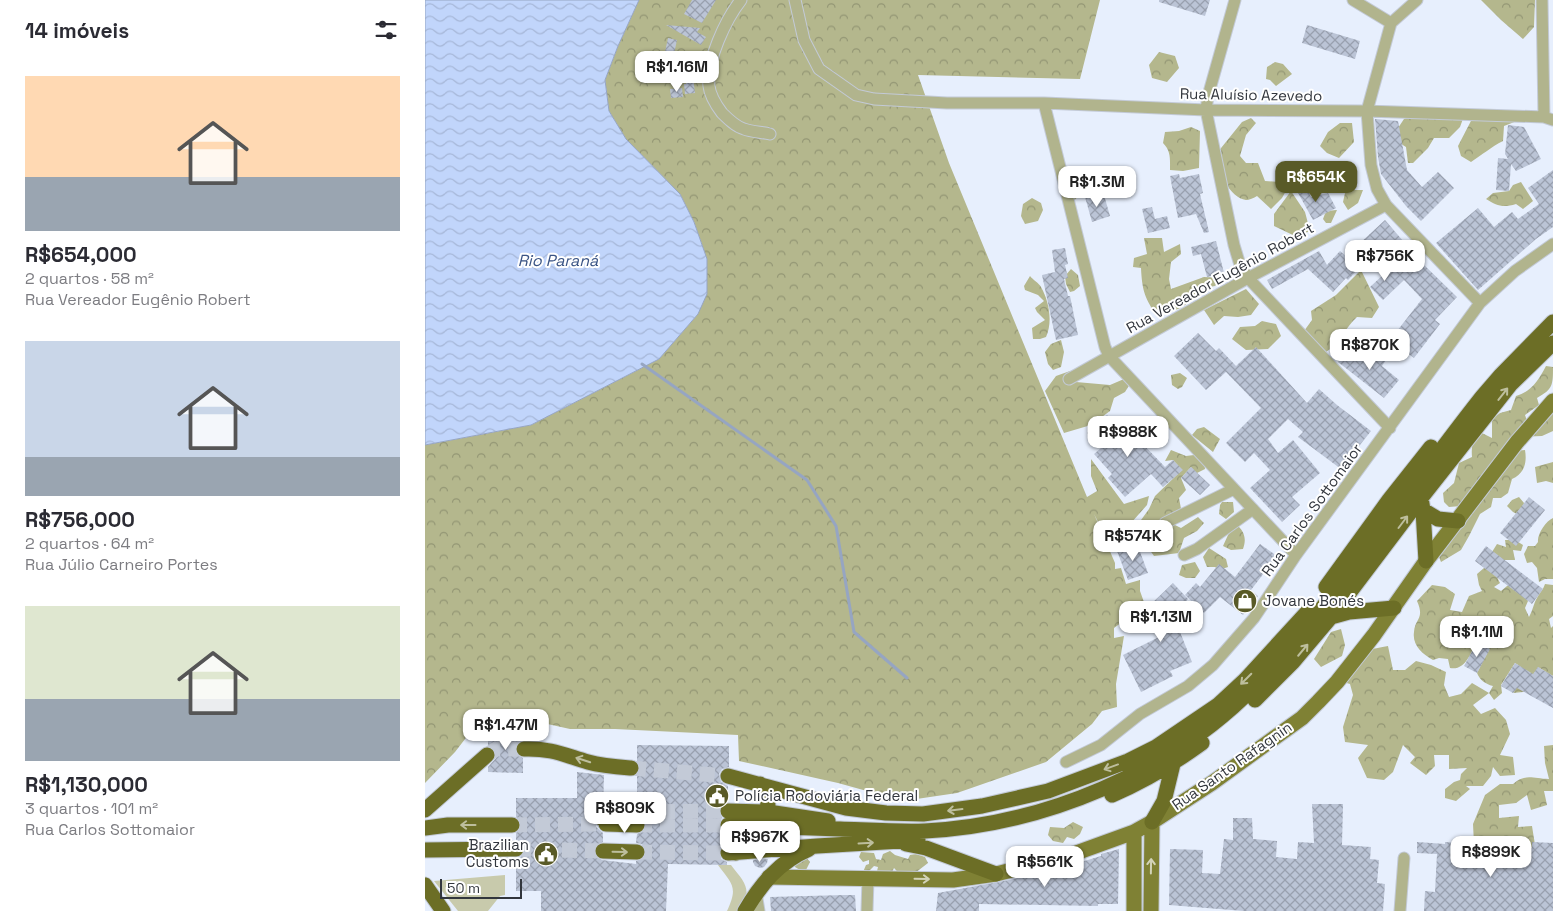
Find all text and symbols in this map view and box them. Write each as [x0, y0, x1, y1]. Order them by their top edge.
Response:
icon: filters [372, 16, 400, 44]
text: 14 imóveis [25, 17, 129, 44]
pin: R$1.16M [631, 51, 723, 93]
text: R$1.16M [646, 56, 708, 77]
street label: Rua Aluísio Azevedo [1180, 84, 1322, 105]
icon: home [168, 108, 258, 198]
pin: R$654K [1275, 160, 1357, 203]
pin: R$1.3M [1056, 166, 1138, 208]
text: R$654K [1286, 166, 1346, 187]
text: R$1.3M [1069, 171, 1125, 192]
street label: Rua Vereador Eugênio Robert [1123, 218, 1317, 337]
pin: R$756K [1344, 240, 1426, 282]
text: R$654,000 [25, 241, 137, 268]
text: R$756K [1356, 245, 1414, 266]
water label: Rio Paraná [518, 250, 599, 271]
text: 2 quartos · 58 m² [25, 268, 154, 289]
text: Rua Vereador Eugênio Robert [25, 289, 251, 310]
pin: R$870K [1329, 328, 1411, 371]
text: R$870K [1341, 334, 1399, 355]
icon: home [168, 373, 258, 463]
one-way arrow [1498, 388, 1509, 401]
pin: R$988K [1087, 416, 1169, 458]
text: R$988K [1099, 421, 1157, 442]
street label: Rua Carlos Sottomaior [1257, 439, 1366, 580]
text: R$756,000 [25, 506, 135, 533]
one-way arrow [1397, 516, 1408, 529]
pin: R$574K [1092, 520, 1174, 562]
text: R$574K [1104, 525, 1162, 546]
text: 2 quartos · 64 m² [25, 533, 154, 554]
text: Rua Júlio Carneiro Portes [25, 554, 218, 575]
shop icon: Jovane Bonés [1232, 588, 1258, 614]
place label: Jovane Bonés [1263, 591, 1364, 610]
pin: R$1.13M [1115, 600, 1207, 643]
text: R$1.13M [1130, 606, 1192, 627]
pin: R$1.1M [1436, 616, 1518, 658]
text: R$1.1M [1451, 621, 1503, 642]
icon: home [168, 638, 258, 728]
one-way arrow [1297, 644, 1308, 657]
one-way arrow [1240, 673, 1252, 685]
pin: R$1.47M [460, 708, 552, 751]
text: R$1.47M [474, 714, 538, 735]
street label: Rua Santo Rafagnin [1168, 717, 1295, 814]
one-way arrow [576, 755, 591, 764]
one-way arrow [1104, 763, 1119, 772]
text: R$1,130,000 [25, 771, 148, 798]
public building icon: Polícia Rodoviária Federal [704, 783, 730, 809]
place label: Polícia Rodoviária Federal [735, 786, 918, 805]
pin: R$809K [584, 792, 666, 834]
text: R$809K [595, 797, 655, 818]
text: 3 quartos · 101 m² [25, 798, 158, 819]
one-way arrow [947, 805, 963, 815]
text: Rua Carlos Sottomaior [25, 819, 195, 840]
one-way arrow [461, 820, 477, 830]
pin: R$967K [719, 820, 801, 863]
text: R$967K [731, 826, 789, 847]
place label: Brazilian Customs [466, 835, 529, 871]
pin: R$899K [1450, 836, 1532, 878]
one-way arrow [857, 839, 873, 848]
public building icon: Brazilian Customs [533, 841, 559, 867]
text: R$899K [1461, 841, 1521, 862]
pin: R$561K [1004, 846, 1086, 888]
one-way arrow [612, 847, 628, 856]
text: R$561K [1017, 851, 1073, 872]
one-way arrow [1146, 859, 1156, 875]
one-way arrow [914, 875, 930, 884]
scale bar [440, 876, 523, 899]
text: 50 m [447, 879, 480, 897]

